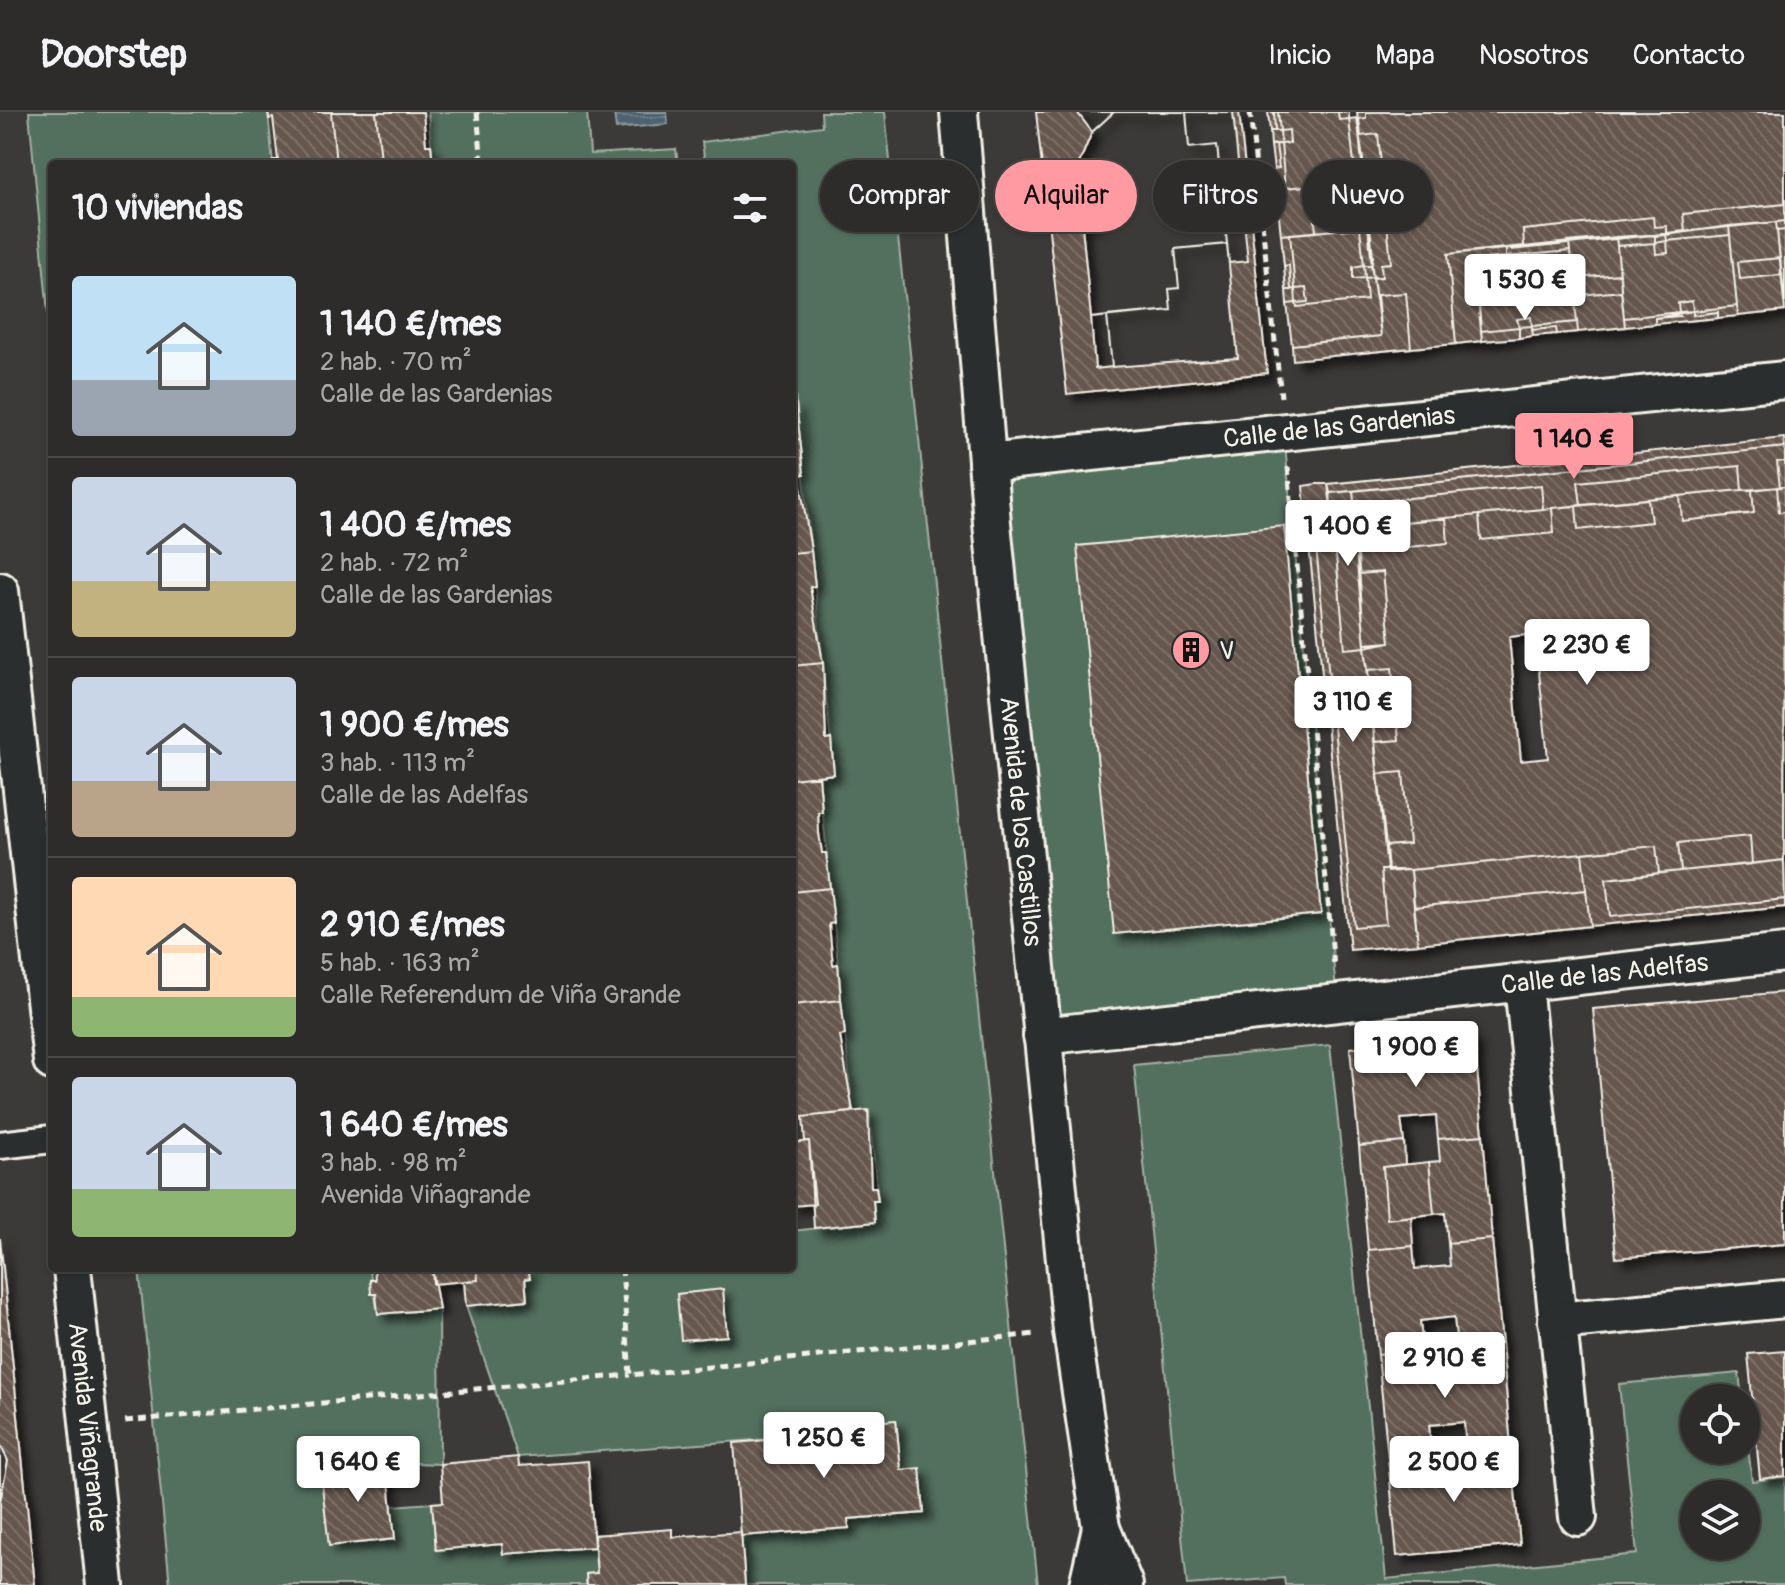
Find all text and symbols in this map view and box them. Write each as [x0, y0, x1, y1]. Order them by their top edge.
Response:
text: Doorstep [40, 31, 187, 79]
text: Inicio [1268, 38, 1331, 73]
text: Mapa [1375, 38, 1435, 73]
text: Nosotros [1479, 38, 1589, 73]
text: Contacto [1633, 38, 1745, 73]
chip: Comprar [820, 160, 979, 232]
chip: Alquilar [995, 160, 1137, 232]
chip: Filtros [1153, 160, 1286, 232]
chip: Nuevo [1302, 160, 1433, 232]
icon: filters [728, 186, 772, 230]
text: 10 viviendas [72, 187, 243, 230]
pin: 1 530 € [1451, 254, 1599, 322]
text: 1 530 € [1483, 264, 1567, 296]
text: 1 140 €/mes [320, 303, 501, 346]
icon: home [136, 308, 232, 404]
text: 2 hab. · 70 m² [320, 346, 472, 378]
text: Calle de las Gardenias [320, 378, 552, 410]
street label: Calle de las Gardenias [1222, 399, 1457, 455]
pin: 1 140 € [1500, 413, 1648, 481]
text: 1 140 € [1533, 423, 1615, 455]
pin: 1 400 € [1274, 500, 1422, 568]
text: 1 400 €/mes [320, 504, 511, 547]
icon: home [136, 509, 232, 605]
text: 1 400 € [1303, 510, 1393, 542]
text: 2 hab. · 72 m² [320, 547, 469, 579]
text: Calle de las Gardenias [320, 579, 552, 611]
pin: 2 230 € [1513, 619, 1661, 687]
building icon: V [1170, 629, 1212, 671]
text: 2 230 € [1543, 629, 1632, 661]
place label: V [1219, 635, 1235, 667]
pin: 3 110 € [1279, 676, 1427, 744]
text: 3 110 € [1312, 686, 1394, 718]
street label: Avenida de los Castillos [992, 695, 1049, 948]
text: 1 900 €/mes [320, 704, 509, 747]
icon: home [136, 709, 232, 805]
text: 3 hab. · 113 m² [320, 747, 475, 779]
text: Calle de las Adelfas [320, 779, 528, 811]
text: 2 910 €/mes [320, 904, 505, 947]
icon: home [136, 909, 232, 1005]
text: 5 hab. · 163 m² [320, 947, 480, 979]
street label: Calle de las Adelfas [1499, 947, 1710, 1002]
text: Calle Referendum de Viña Grande [320, 979, 681, 1011]
pin: 1 900 € [1342, 1021, 1490, 1089]
text: 1 900 € [1372, 1031, 1460, 1063]
text: 1 640 €/mes [320, 1104, 508, 1147]
icon: home [136, 1109, 232, 1205]
text: 3 hab. · 98 m² [320, 1147, 467, 1179]
text: Avenida Viñagrande [320, 1179, 531, 1211]
street label: Avenida Viñagrande [61, 1321, 114, 1534]
pin: 2 910 € [1371, 1332, 1519, 1400]
text: 2 910 € [1403, 1342, 1487, 1374]
map controls [1680, 1384, 1760, 1560]
button: locate [1680, 1384, 1760, 1464]
pin: 1 250 € [750, 1412, 898, 1480]
text: 1 250 € [782, 1422, 867, 1454]
pin: 1 640 € [284, 1436, 432, 1504]
pin: 2 500 € [1380, 1436, 1528, 1504]
text: 1 640 € [315, 1446, 401, 1478]
text: 2 500 € [1408, 1446, 1500, 1478]
button: layers [1680, 1480, 1760, 1560]

